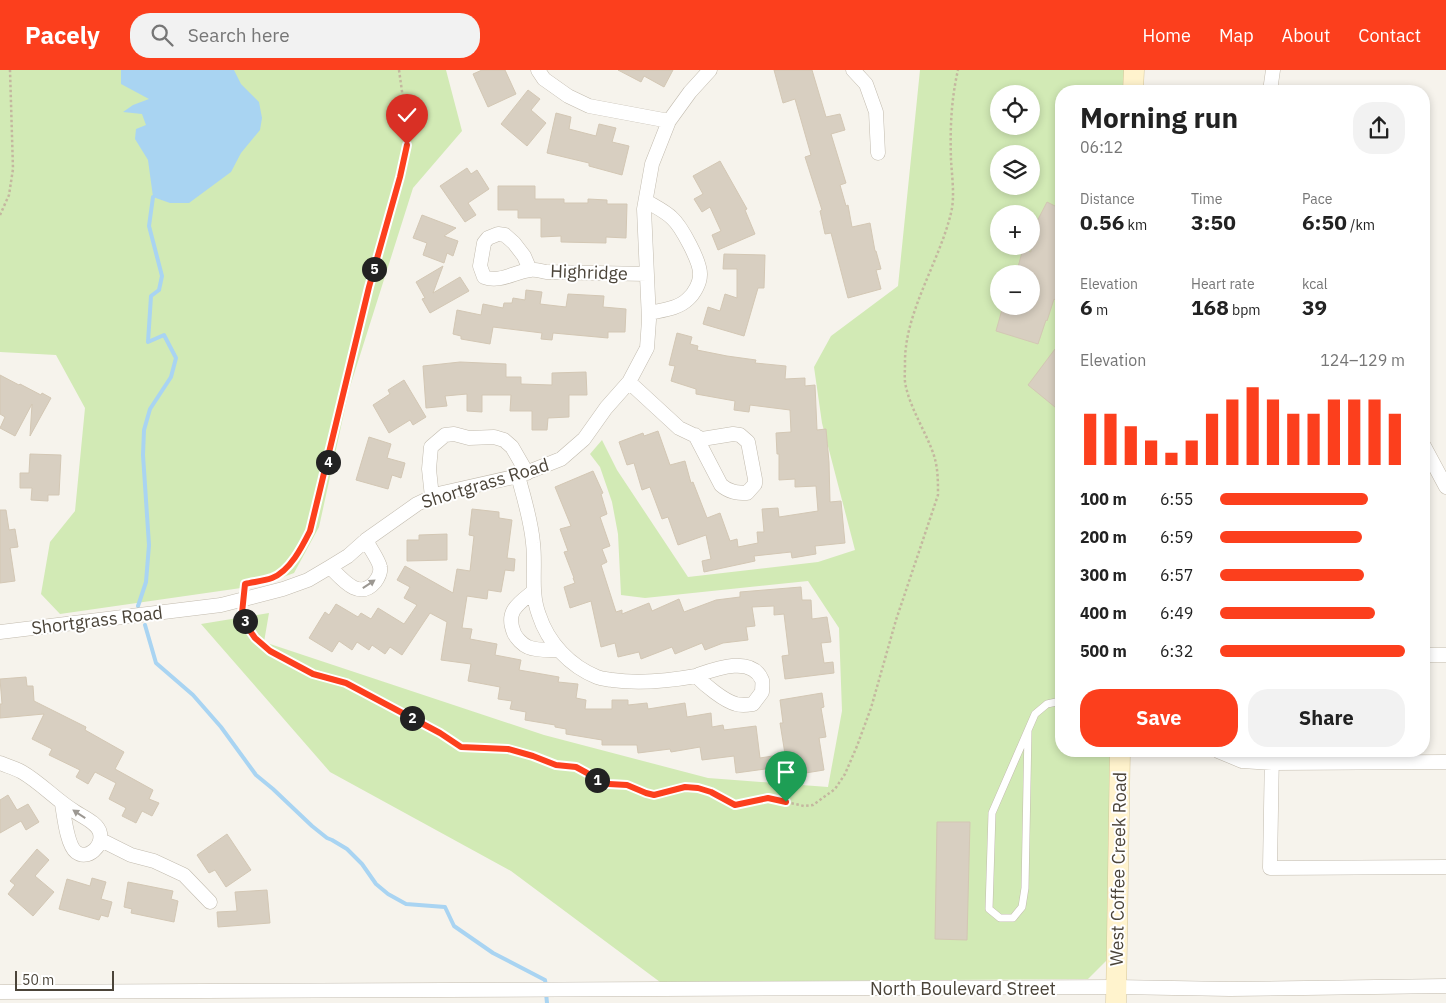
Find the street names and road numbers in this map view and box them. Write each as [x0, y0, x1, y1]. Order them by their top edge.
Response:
street label: Highridge [550, 259, 628, 285]
street label: Shortgrass Road [418, 453, 552, 513]
street label: Shortgrass Road [30, 601, 164, 639]
street label: West Coffee Creek Road [1105, 772, 1131, 966]
street label: North Boulevard Street [870, 977, 1056, 1000]

